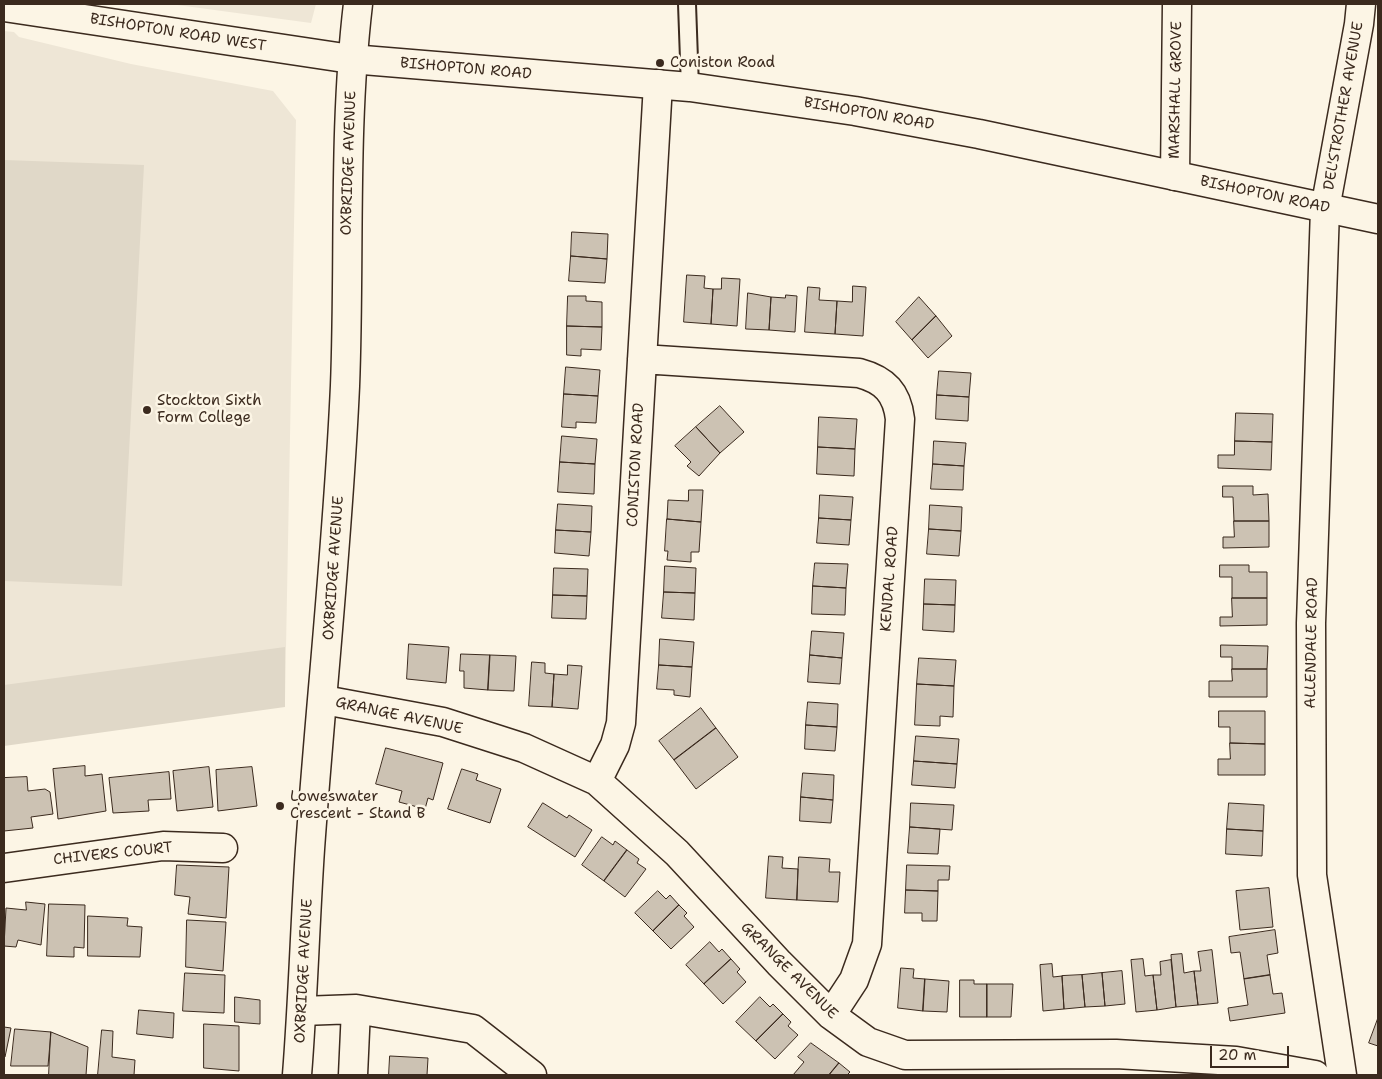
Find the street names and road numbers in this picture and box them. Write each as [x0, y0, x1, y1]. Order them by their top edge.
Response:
street label: BISHOPTON ROAD WEST [89, 10, 267, 56]
street label: DEL'STROTHER AVENUE [1320, 20, 1368, 192]
street label: MARSHALL GROVE [1166, 21, 1186, 159]
street label: BISHOPTON ROAD [399, 54, 533, 84]
street label: OXBRIDGE AVENUE [337, 90, 361, 236]
street label: BISHOPTON ROAD [802, 94, 936, 134]
street label: BISHOPTON ROAD [1199, 172, 1331, 218]
street label: CONISTON ROAD [624, 402, 648, 528]
street label: OXBRIDGE AVENUE [320, 495, 348, 641]
street label: KENDAL ROAD [877, 526, 903, 632]
street label: ALLENDALE ROAD [1302, 577, 1322, 709]
street label: GRANGE AVENUE [334, 694, 464, 738]
street label: CHIVERS COURT [52, 839, 174, 869]
street label: OXBRIDGE AVENUE [291, 898, 317, 1044]
street label: GRANGE AVENUE [737, 919, 841, 1023]

